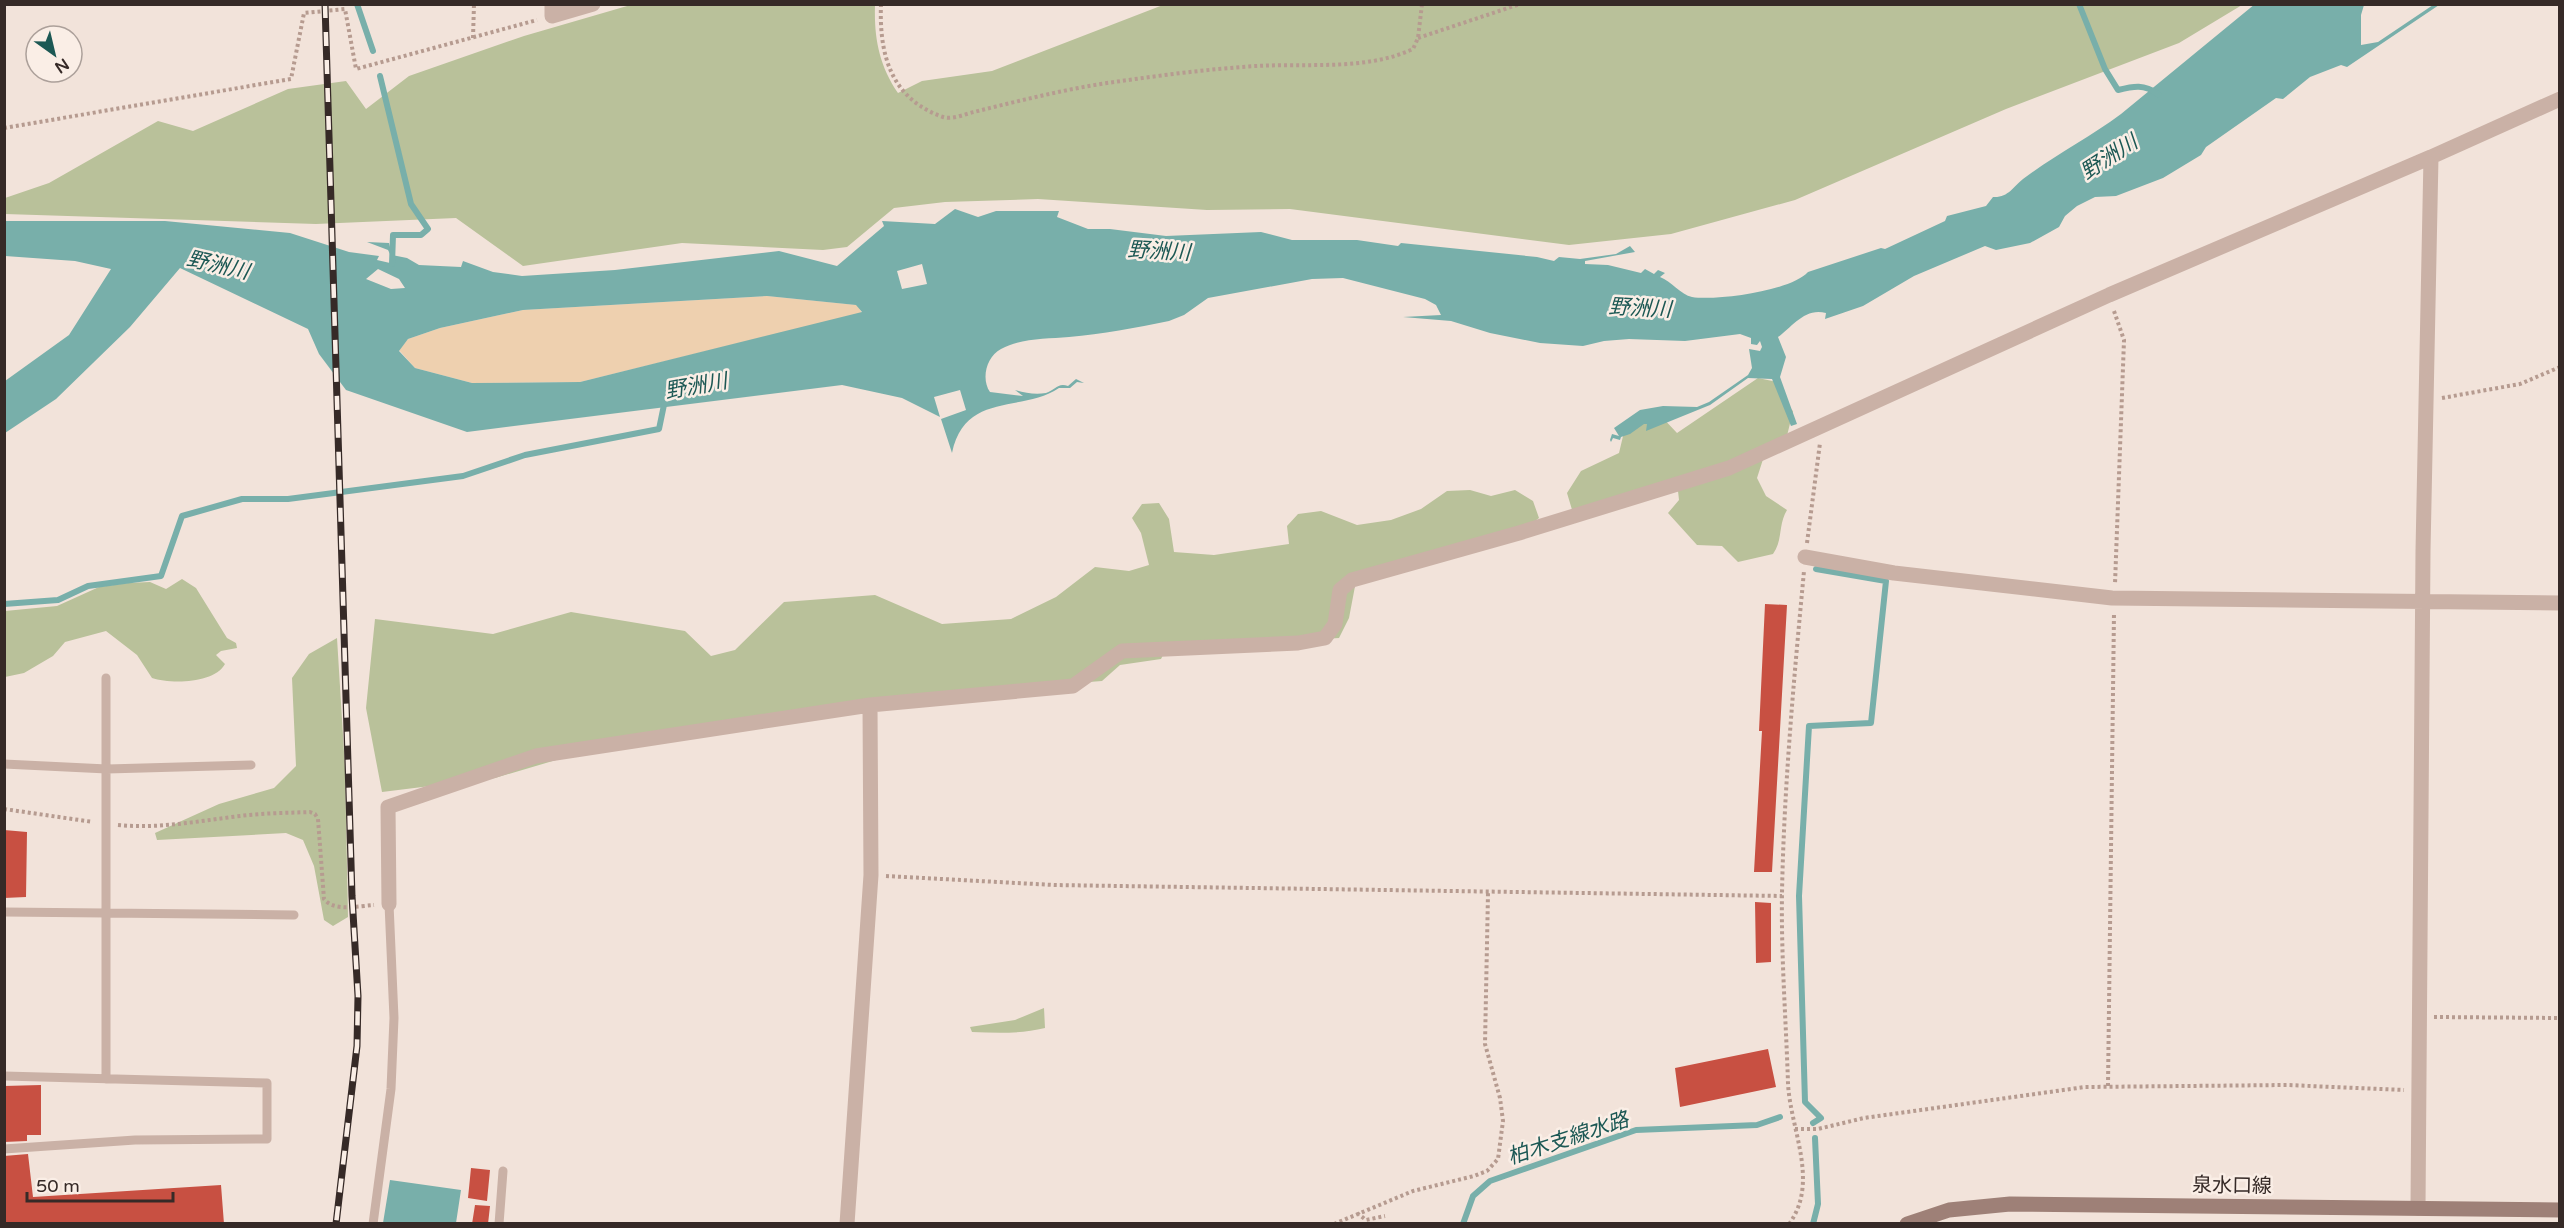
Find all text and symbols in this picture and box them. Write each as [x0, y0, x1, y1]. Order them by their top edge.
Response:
north arrow [24, 24, 84, 84]
text: N [51, 54, 73, 77]
water label: 野洲川 [2076, 129, 2144, 185]
water label: 野洲川 [1127, 237, 1193, 266]
water label: 野洲川 [184, 246, 253, 285]
water label: 野洲川 [1608, 294, 1674, 323]
water label: 野洲川 [663, 368, 731, 404]
water label: 柏木支線水路 [1504, 1107, 1634, 1170]
scale bar [27, 1165, 172, 1203]
street label: 泉水口線 [2192, 1173, 2272, 1199]
text: 50 m [36, 1175, 80, 1197]

